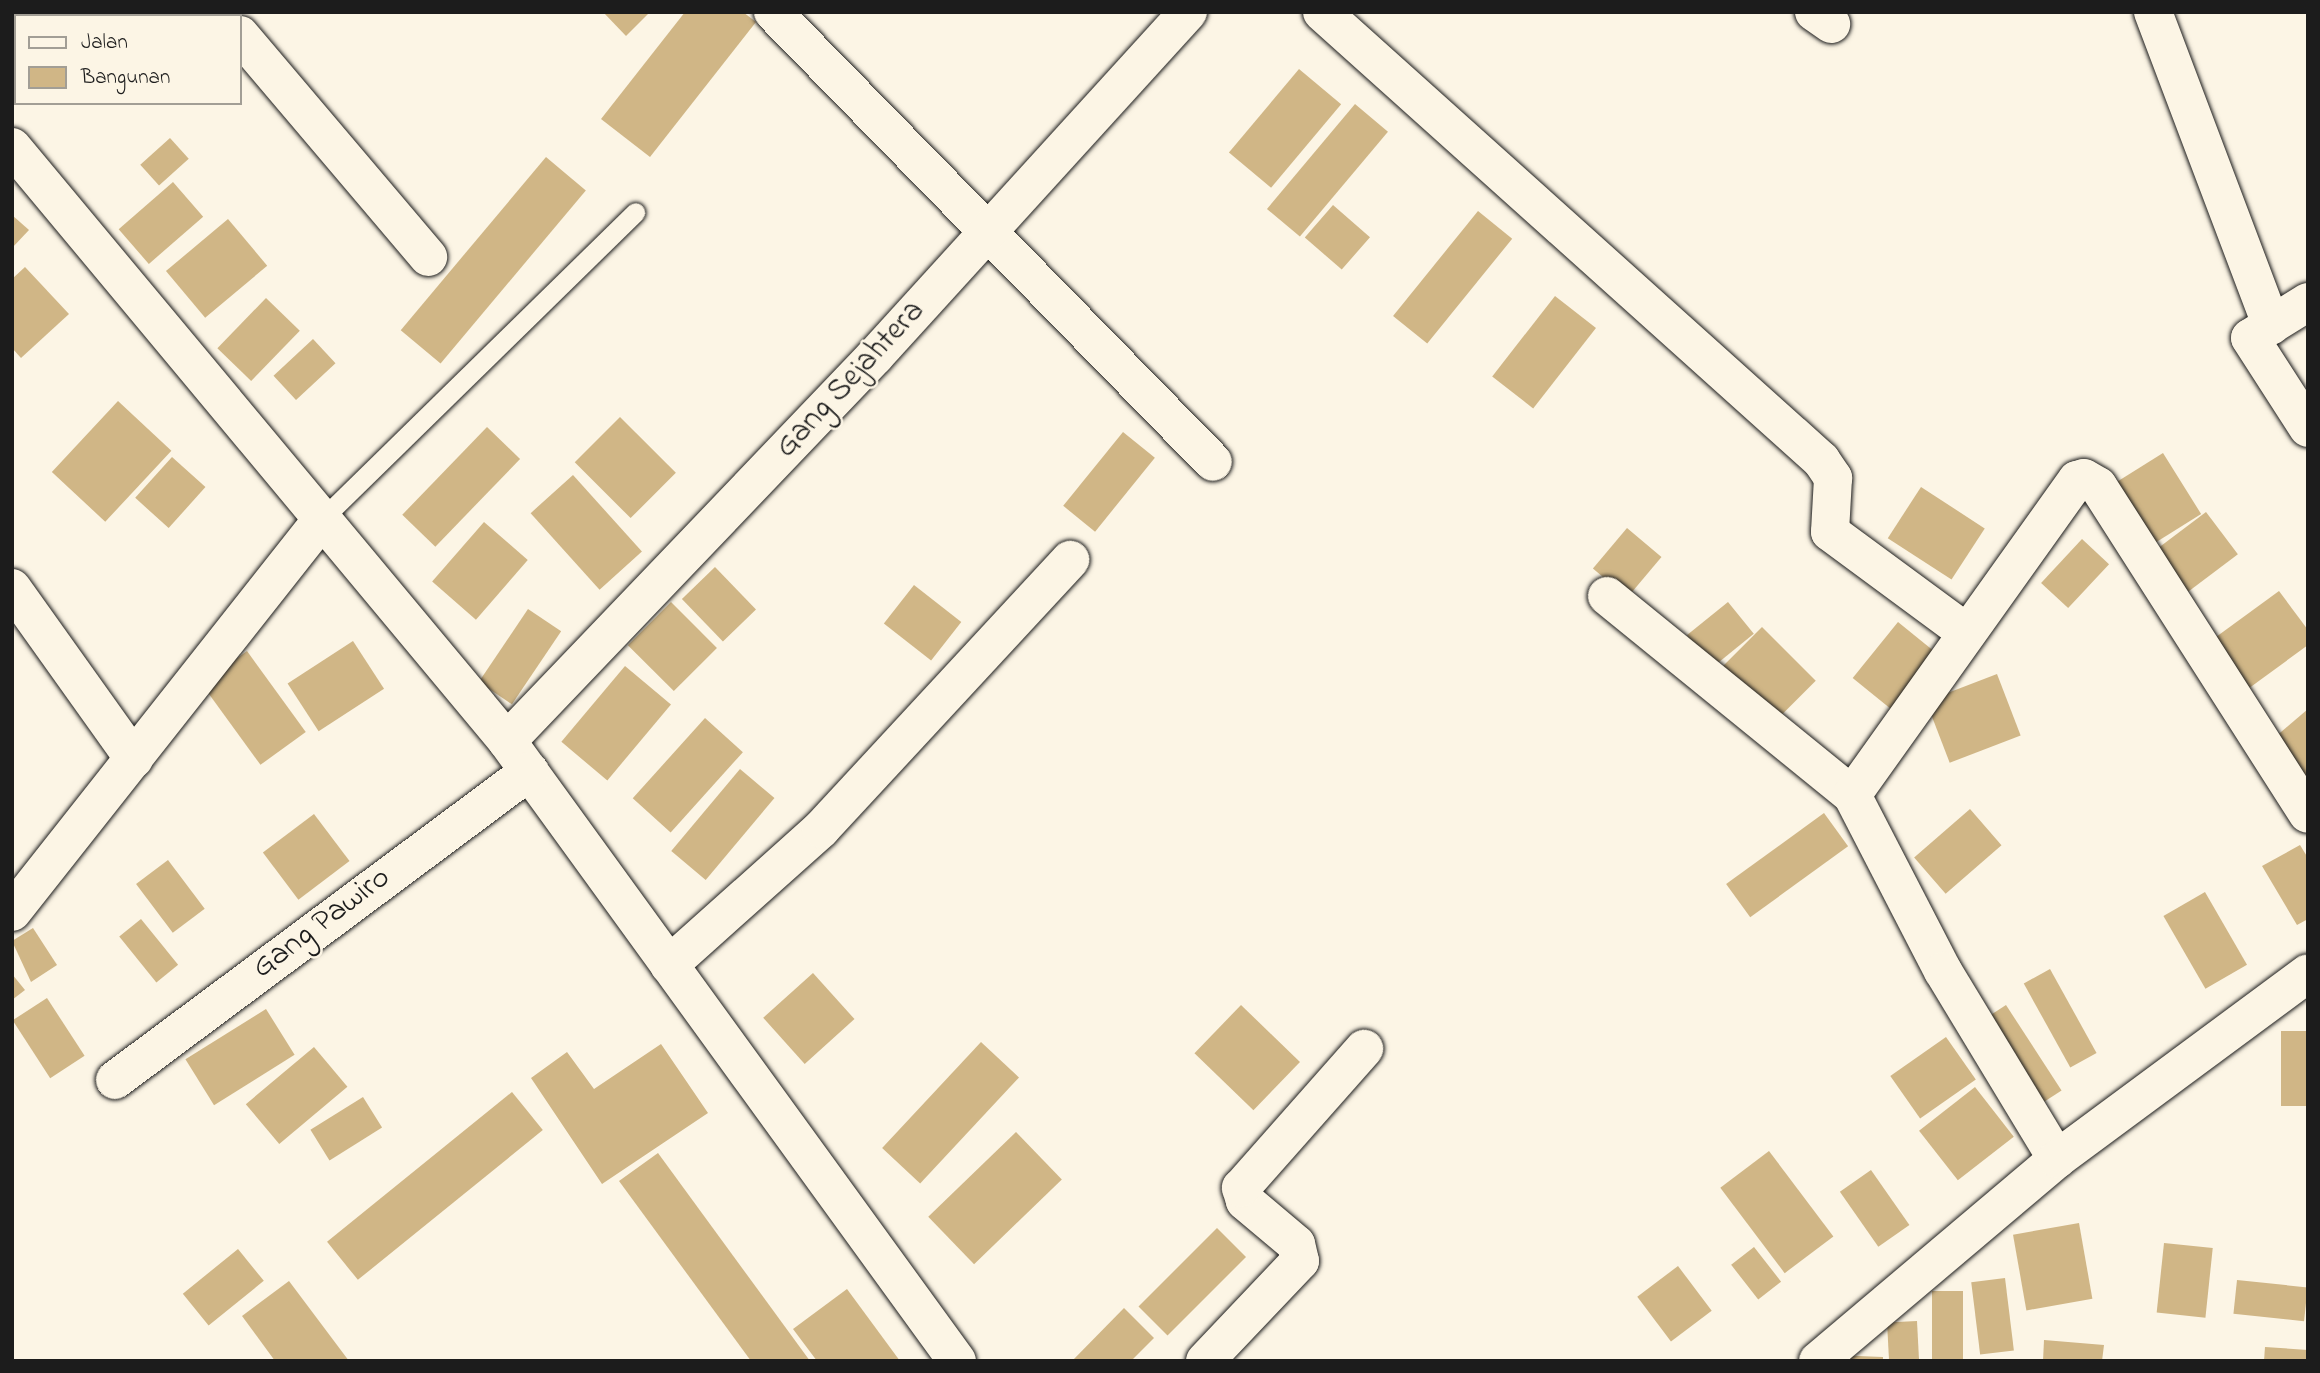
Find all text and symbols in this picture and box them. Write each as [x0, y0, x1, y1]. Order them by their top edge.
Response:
legend [14, 14, 242, 105]
text: Jalan [81, 28, 128, 58]
text: Bangunan [81, 63, 170, 93]
street label: Gang Sejahtera [768, 293, 934, 467]
street label: Gang Pawiro [245, 860, 399, 988]

